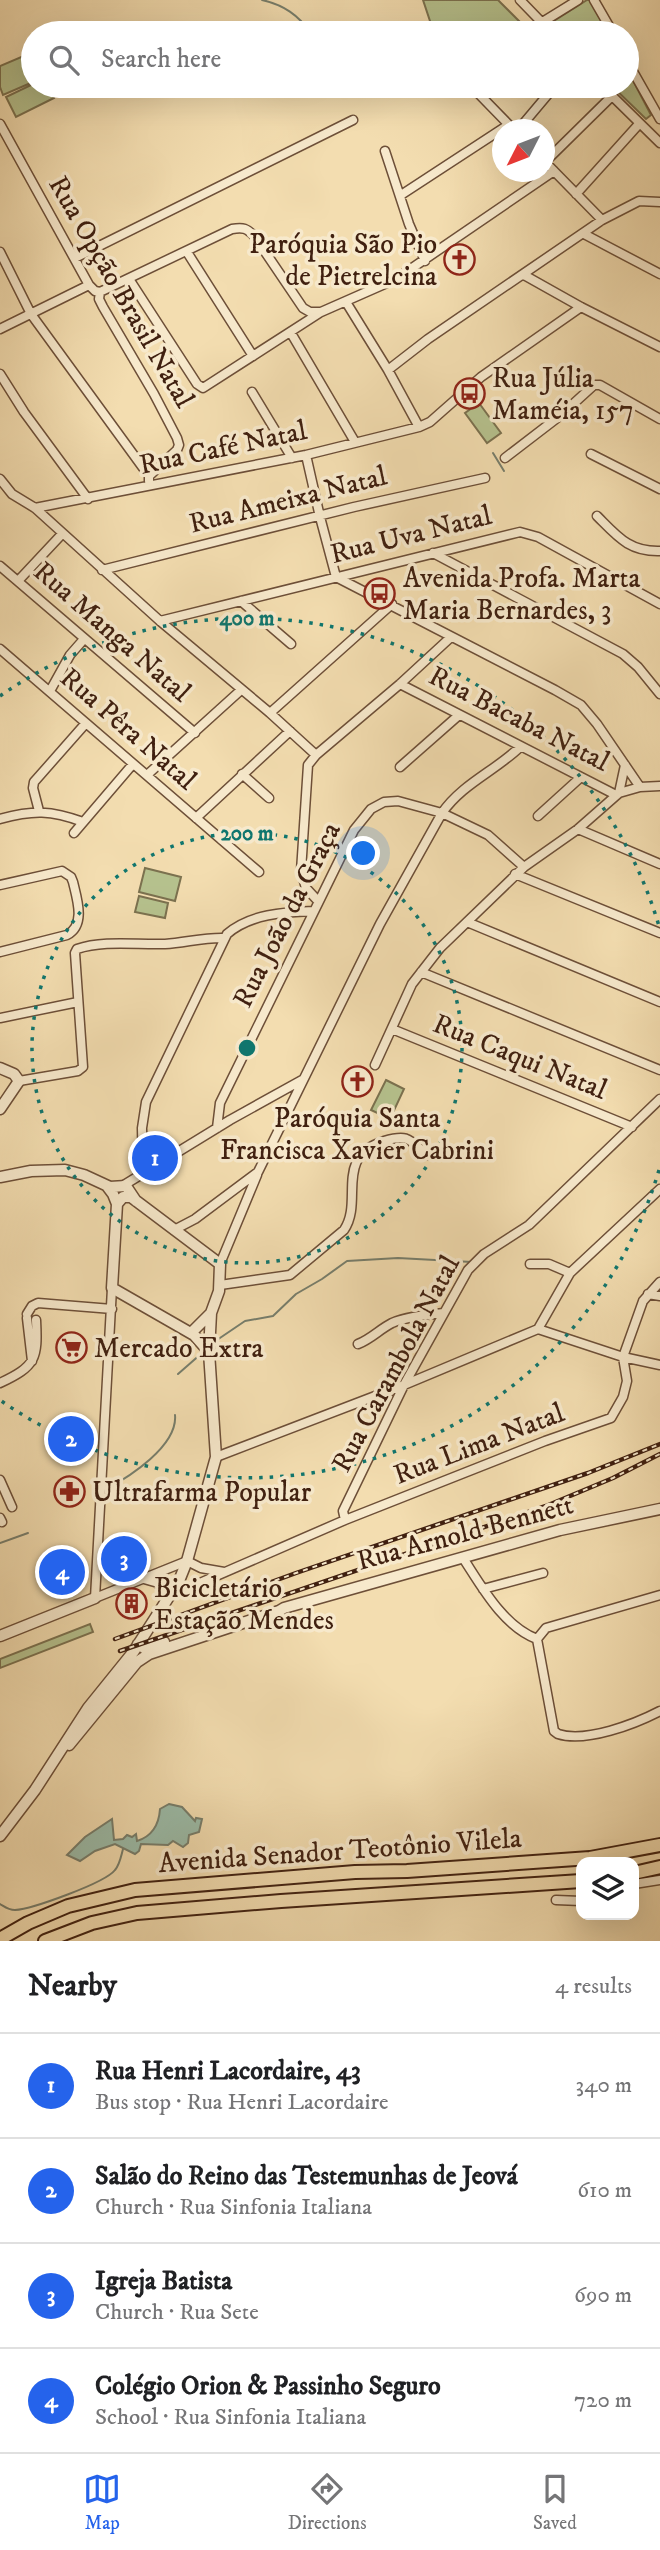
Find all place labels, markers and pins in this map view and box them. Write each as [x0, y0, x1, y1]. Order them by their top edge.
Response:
place label: Paróquia São Pio de Pietrelcina [249, 227, 437, 294]
church icon: Paróquia São Pio de Pietrelcina [443, 243, 477, 277]
place label: Rua Júlia Maméia, 157 [492, 361, 634, 428]
bus stop icon: Rua Júlia Maméia, 157 [452, 377, 486, 411]
place label: Avenida Profa. Marta Maria Bernardes, 3 [403, 561, 641, 628]
bus stop icon: Avenida Profa. Marta Maria Bernardes, 3 [363, 577, 397, 611]
centre of rings [235, 1036, 259, 1060]
church icon: Paróquia Santa Francisca Xavier Cabrini [340, 1064, 374, 1098]
place label: Paróquia Santa Francisca Xavier Cabrini [220, 1101, 494, 1168]
pin: 1 [132, 1132, 178, 1184]
supermarket icon: Mercado Extra [54, 1331, 88, 1365]
place label: Mercado Extra [94, 1331, 264, 1366]
pin: 2 [48, 1413, 94, 1465]
pharmacy icon: Ultrafarma Popular [52, 1475, 86, 1509]
place label: Ultrafarma Popular [92, 1475, 312, 1510]
pin: 3 [101, 1533, 147, 1585]
pin: 4 [39, 1546, 85, 1598]
place label: Bicicletário Estação Mendes [154, 1571, 334, 1638]
building icon: Bicicletário Estação Mendes [114, 1587, 148, 1621]

